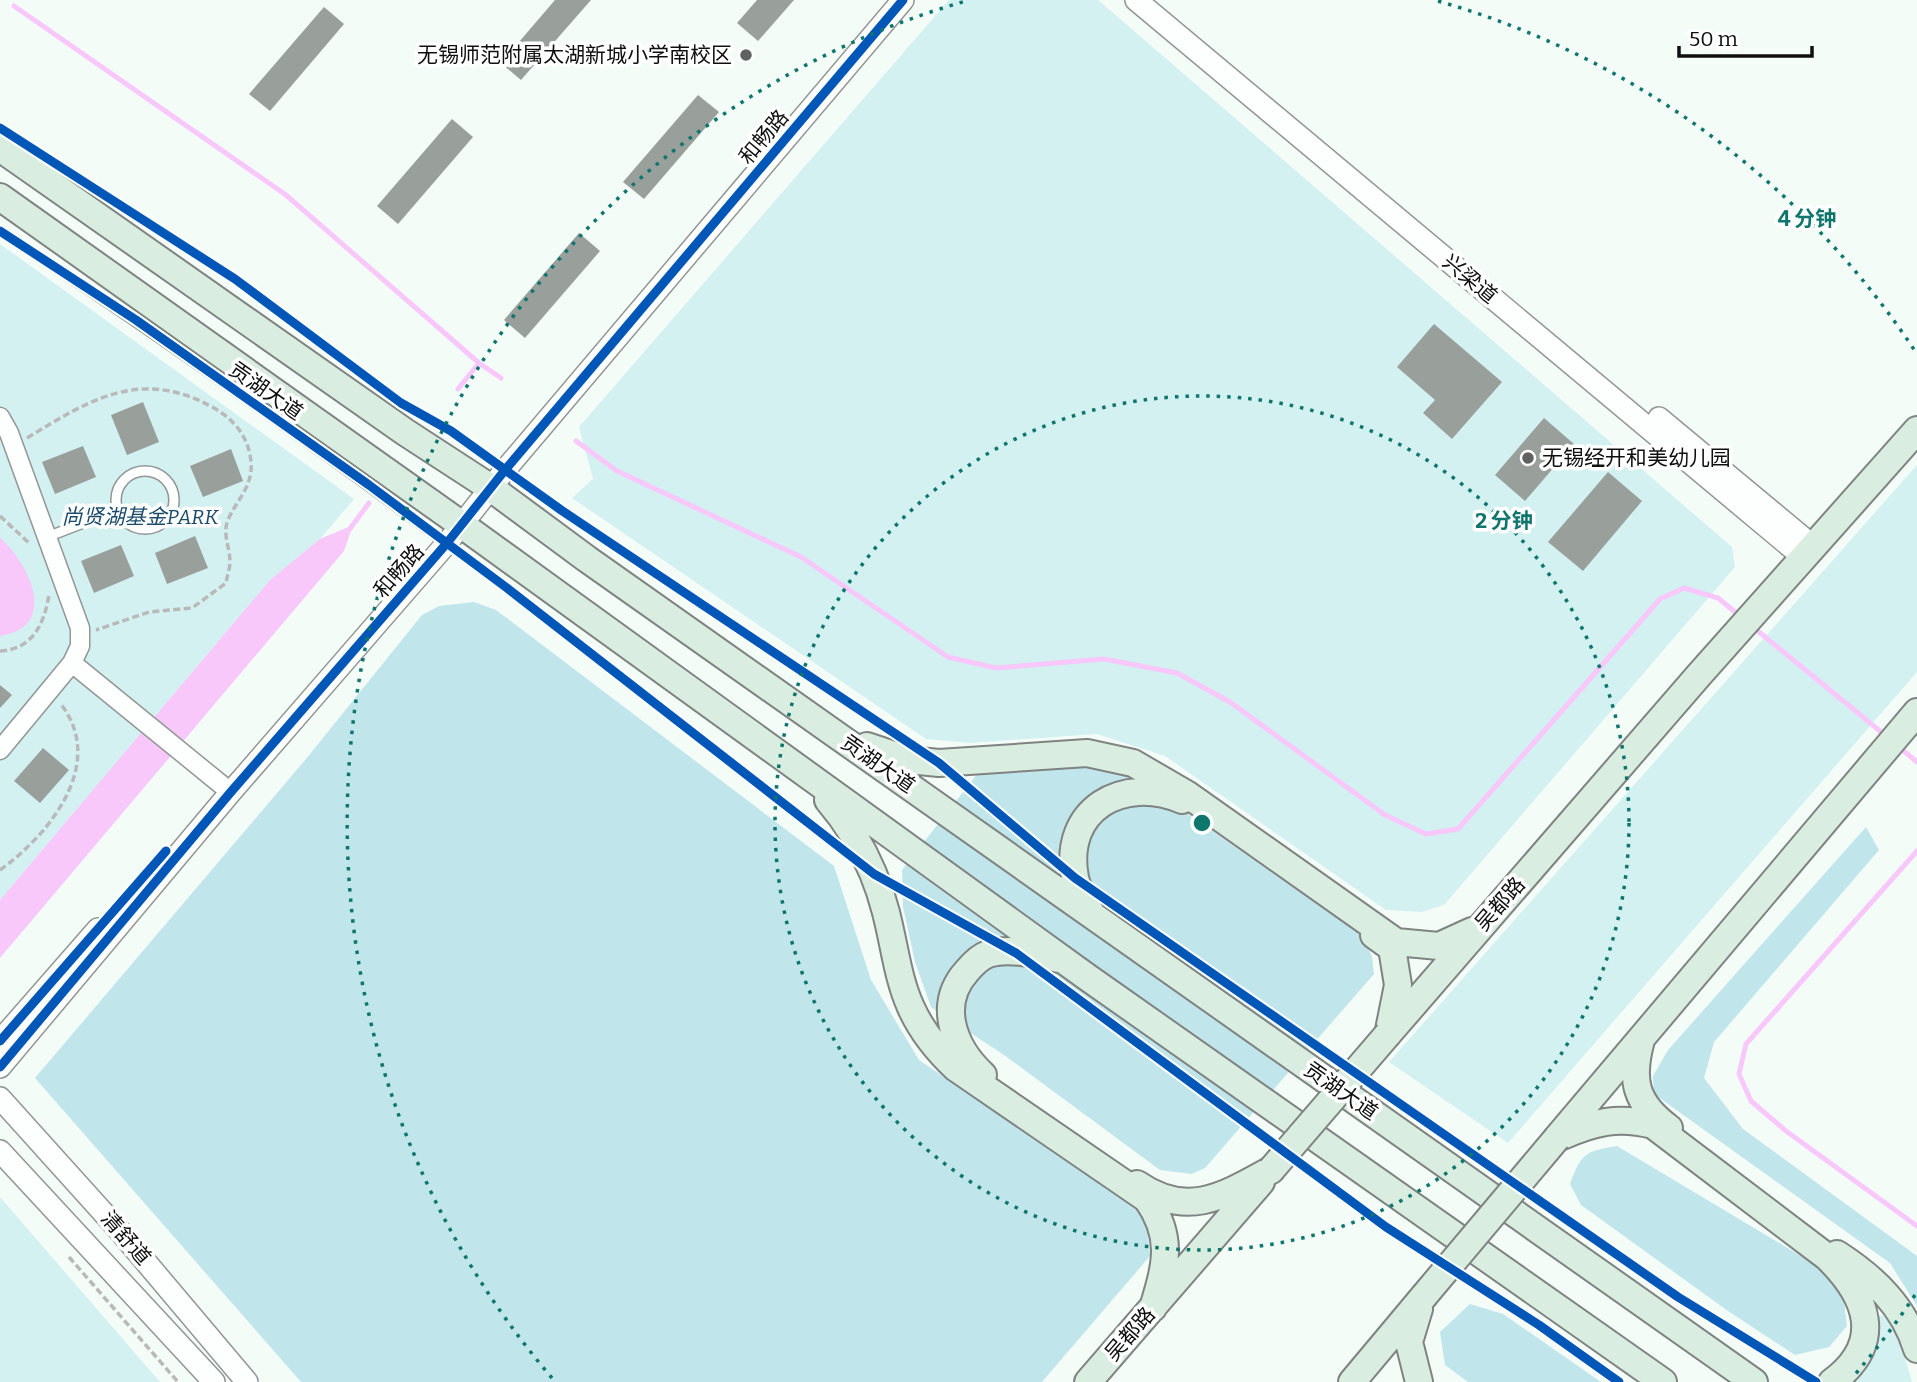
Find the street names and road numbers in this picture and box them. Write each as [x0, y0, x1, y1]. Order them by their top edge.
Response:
street label: 和畅路 [734, 105, 794, 169]
street label: 兴梁道 [1438, 249, 1502, 309]
street label: 贡湖大道 [224, 356, 308, 426]
street label: 和畅路 [369, 539, 429, 603]
street label: 贡湖大道 [836, 729, 920, 799]
street label: 吴都路 [1470, 872, 1530, 936]
street label: 贡湖大道 [1299, 1056, 1383, 1126]
street label: 清舒道 [96, 1206, 156, 1270]
street label: 吴都路 [1100, 1302, 1160, 1366]

